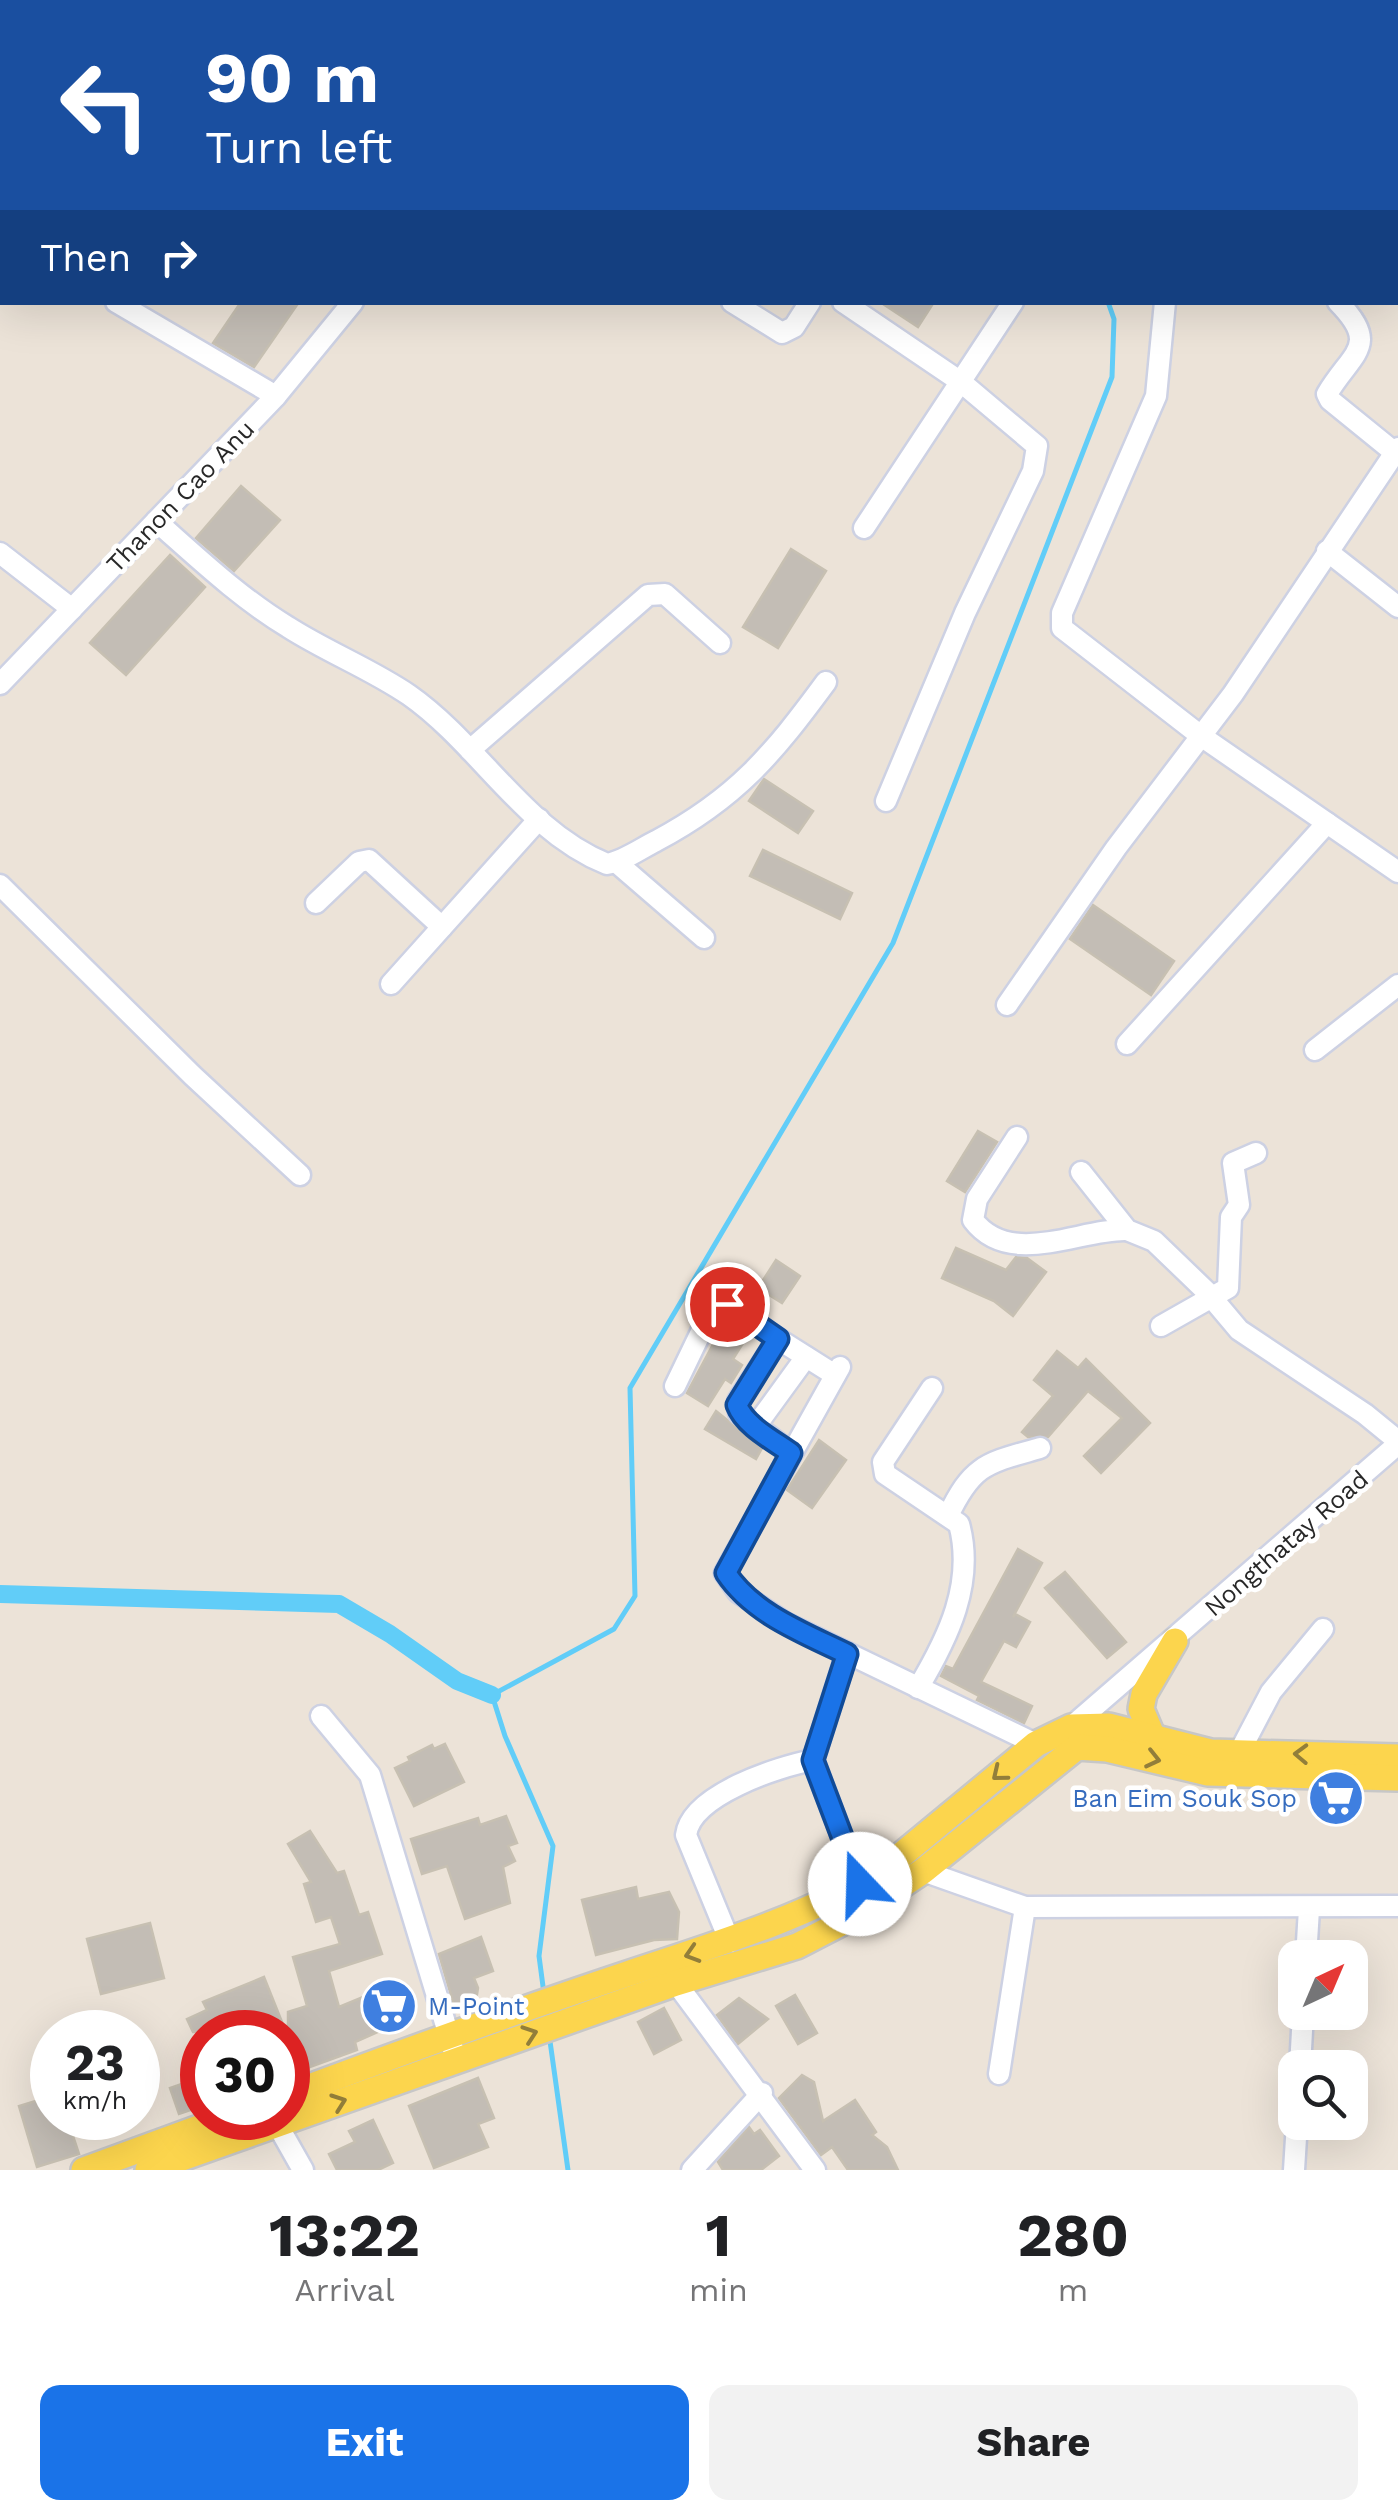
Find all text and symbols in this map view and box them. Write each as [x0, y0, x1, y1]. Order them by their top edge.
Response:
text: 90 m [205, 37, 379, 119]
icon: left [40, 40, 170, 170]
text: Turn left [205, 121, 392, 174]
icon: right [151, 230, 206, 285]
text: Then [40, 236, 131, 280]
street label: Thanon Cao Anu [100, 414, 260, 578]
pin [685, 1262, 770, 1347]
icon: arrive [700, 1277, 755, 1332]
street label: Nongthatay Road [1199, 1464, 1374, 1622]
one-way arrow [1292, 1744, 1308, 1765]
one-way arrow [1144, 1747, 1161, 1768]
one-way arrow [993, 1762, 1011, 1780]
supermarket icon: Ban Eim Souk Sop [1306, 1768, 1366, 1828]
place label: Ban Eim Souk Sop [1072, 1784, 1297, 1813]
position arrow [808, 1832, 912, 1936]
north arrow [1278, 1940, 1368, 2030]
map controls [1278, 1940, 1368, 2140]
one-way arrow [684, 1942, 701, 1962]
supermarket icon: M-Point [359, 1976, 419, 2036]
place label: M-Point [428, 1992, 525, 2021]
speed limit sign: 30 [180, 2010, 310, 2140]
one-way arrow [520, 2025, 537, 2045]
text: 23 [65, 2033, 125, 2092]
button: search [1278, 2050, 1368, 2140]
text: km/h [63, 2086, 127, 2115]
one-way arrow [329, 2093, 346, 2114]
text: 13:22 [269, 2200, 420, 2271]
text: 1 [706, 2200, 731, 2271]
text: 280 [1017, 2200, 1129, 2271]
text: Arrival [295, 2271, 394, 2309]
text: min [689, 2271, 748, 2309]
text: m [1058, 2271, 1088, 2309]
button: Exit [40, 2385, 689, 2500]
button: Share [709, 2385, 1358, 2500]

